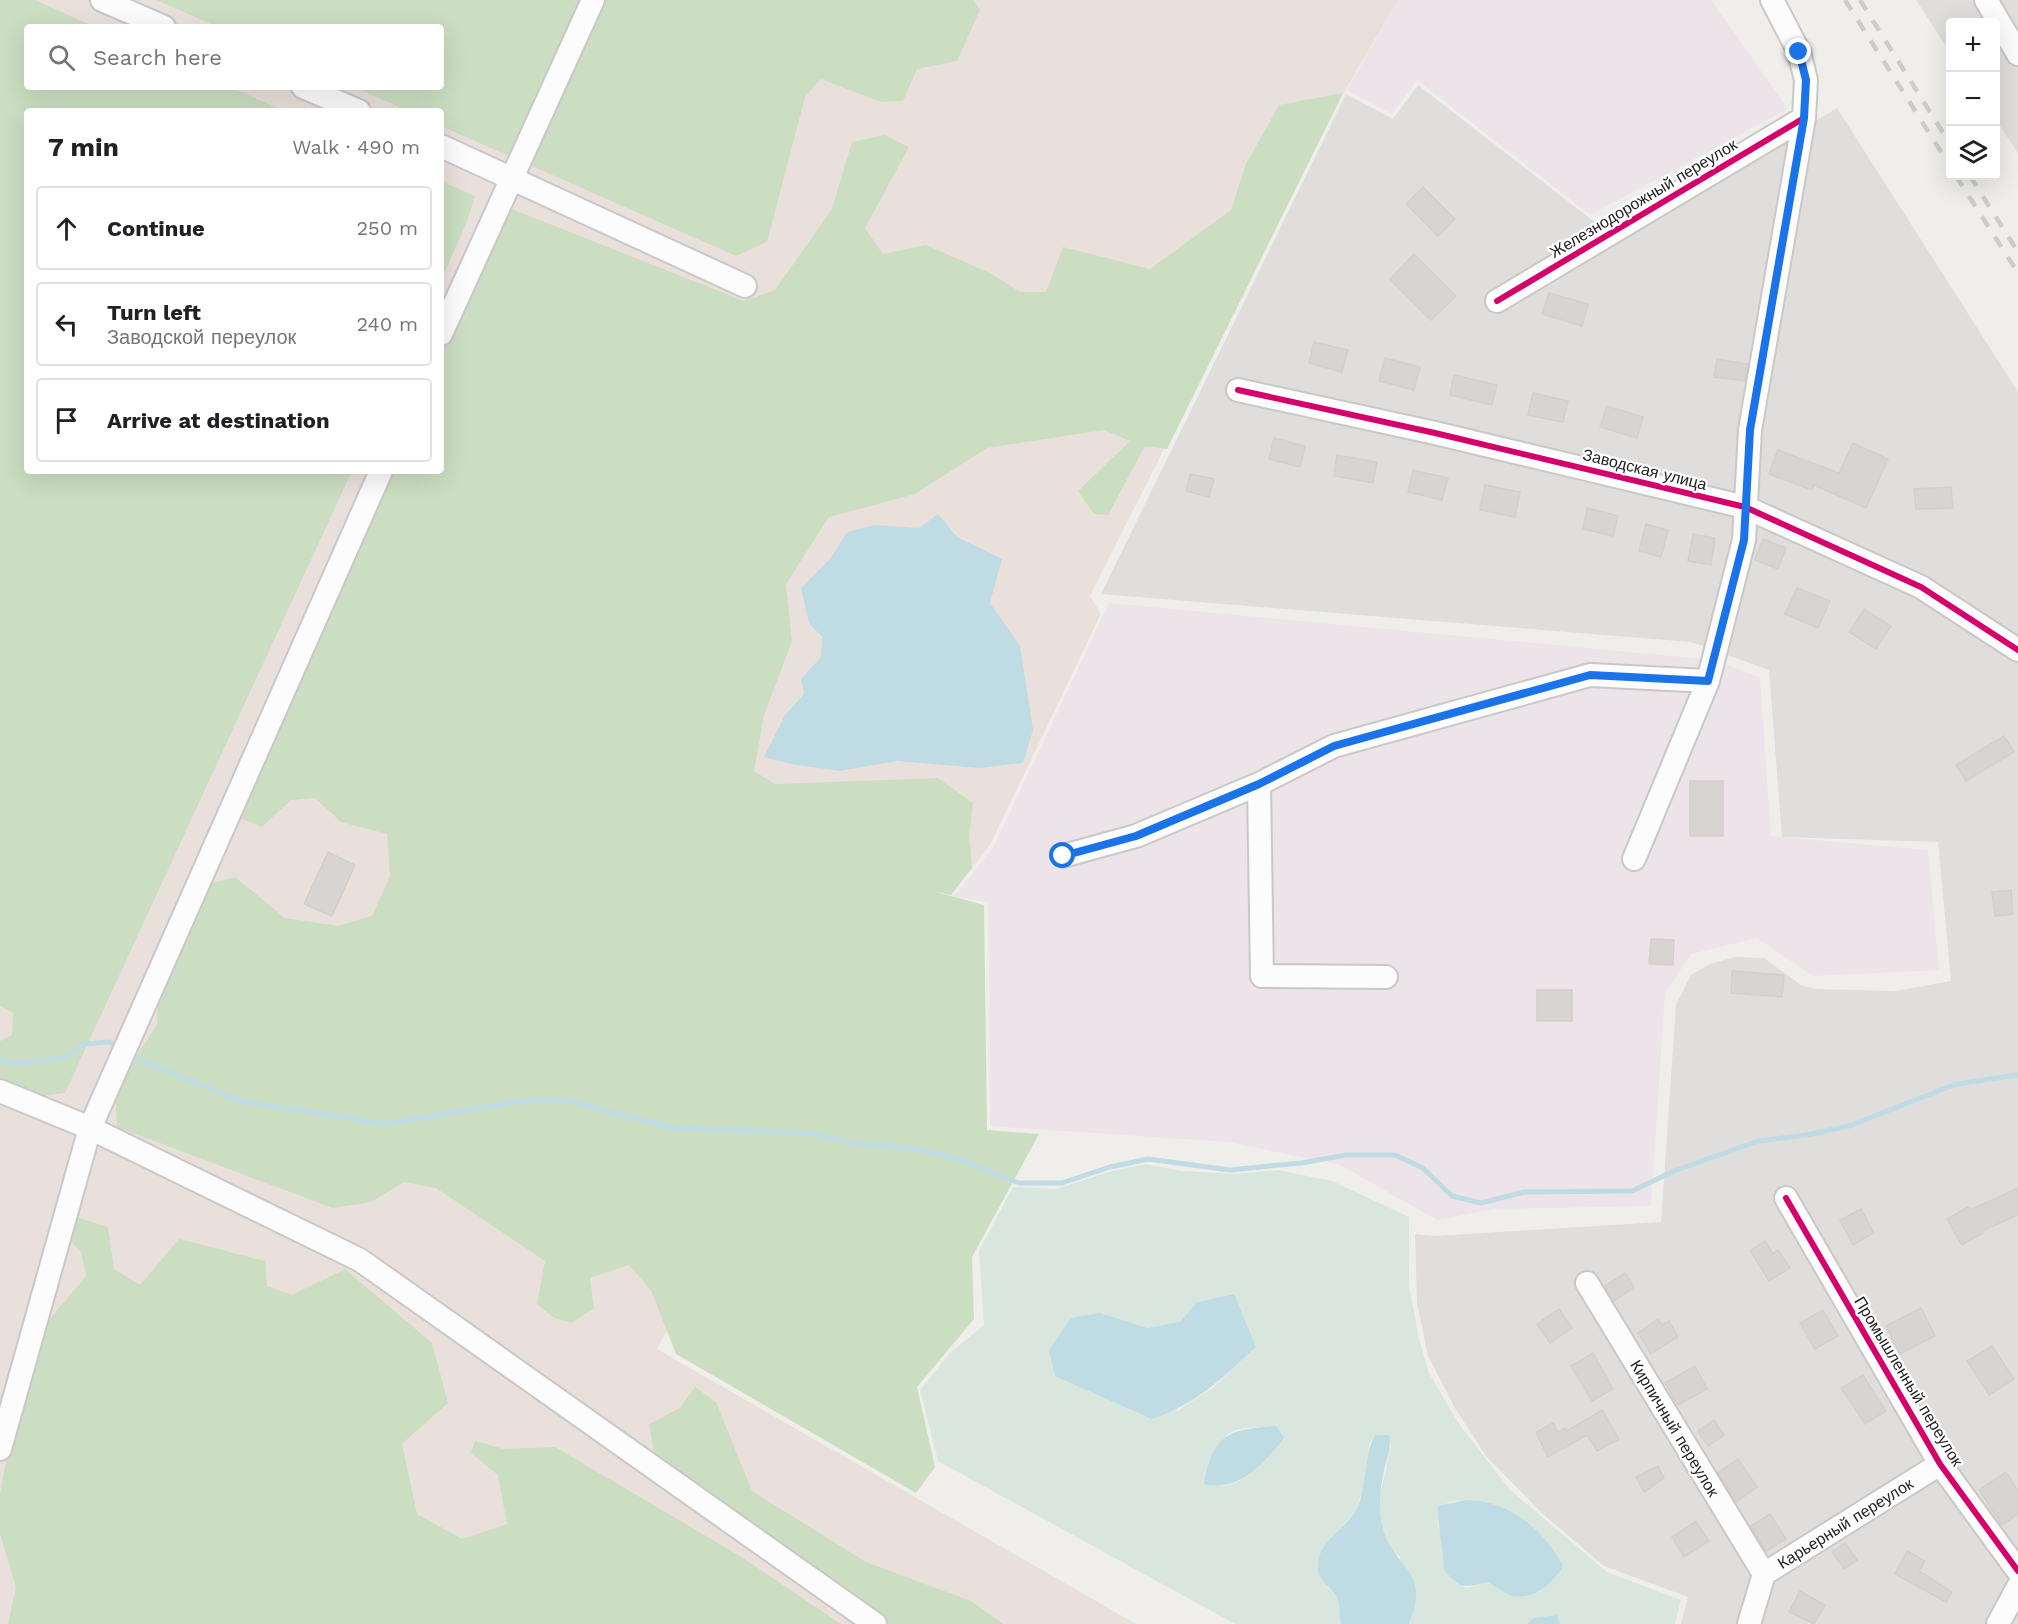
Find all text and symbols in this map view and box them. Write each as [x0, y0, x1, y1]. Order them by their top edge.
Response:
map controls [1946, 18, 2000, 180]
button: + [1946, 18, 2000, 72]
search box [24, 24, 444, 90]
route end [1785, 38, 1811, 64]
icon: search [45, 41, 78, 74]
text: Search here [93, 45, 222, 70]
button: − [1946, 72, 2000, 126]
button: layers [1946, 126, 2000, 180]
text: 7 min [48, 132, 119, 162]
street label: Железнодорожный переулок [1546, 134, 1741, 262]
text: Walk · 490 m [292, 135, 420, 159]
icon: ahead [50, 212, 83, 245]
text: Continue [107, 216, 205, 241]
text: 250 m [356, 216, 418, 240]
text: Turn left [107, 300, 201, 325]
icon: left [50, 308, 83, 341]
text: 240 m [356, 312, 418, 336]
text: Заводской переулок [107, 325, 296, 349]
icon: arrive [50, 404, 83, 437]
text: Arrive at destination [107, 408, 330, 433]
street label: Заводская улица [1581, 445, 1709, 494]
route start [1049, 842, 1075, 868]
street label: Промышленный переулок [1850, 1293, 1967, 1470]
street label: Кирпичный переулок [1626, 1356, 1723, 1501]
street label: Карьерный переулок [1774, 1473, 1917, 1573]

